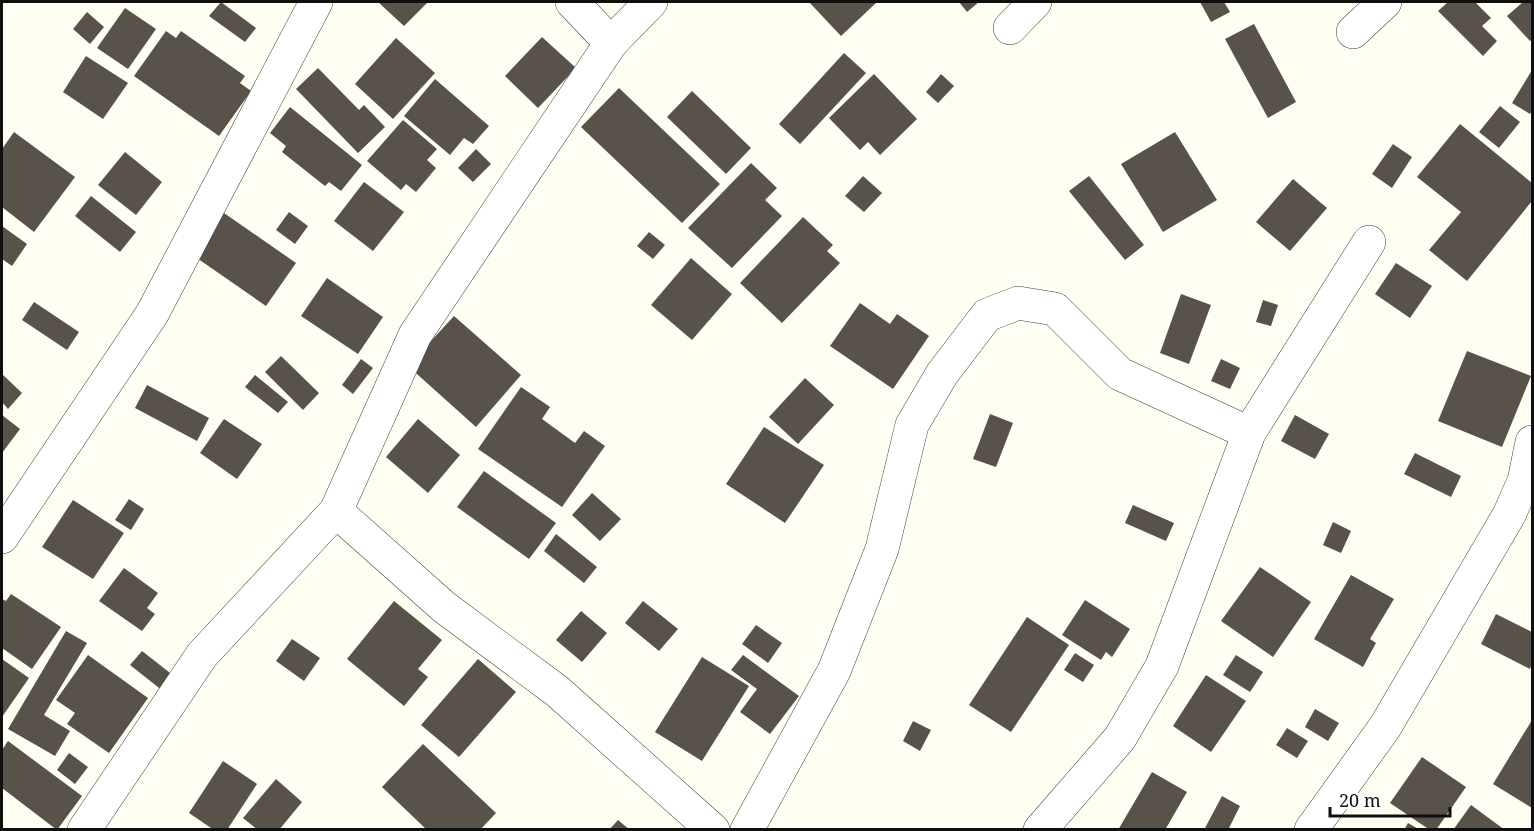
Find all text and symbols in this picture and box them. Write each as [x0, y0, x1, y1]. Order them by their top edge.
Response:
scale bar [1330, 780, 1450, 818]
text: 20 m [1339, 788, 1381, 812]

